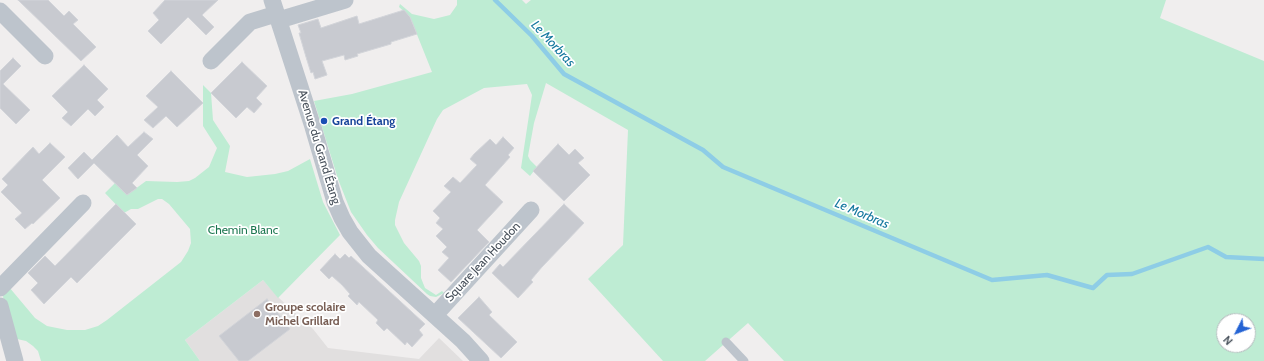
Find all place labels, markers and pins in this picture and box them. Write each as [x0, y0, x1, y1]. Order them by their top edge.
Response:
place label: Grand Étang [332, 114, 395, 128]
marker: Grand Étang [319, 116, 329, 126]
place label: Groupe scolaire Michel Grillard [265, 300, 345, 328]
marker: Groupe scolaire Michel Grillard [252, 309, 262, 319]

